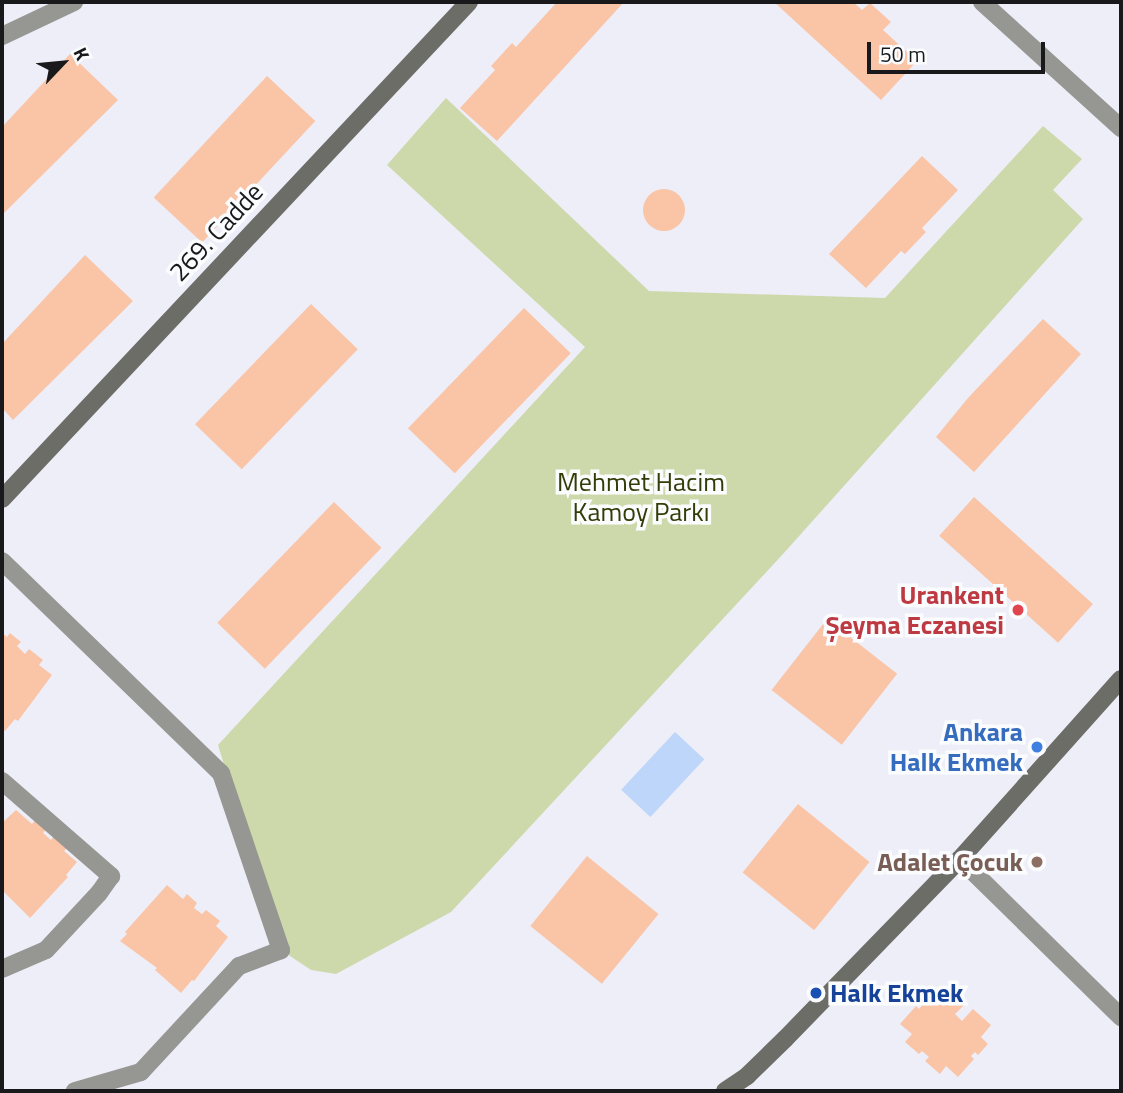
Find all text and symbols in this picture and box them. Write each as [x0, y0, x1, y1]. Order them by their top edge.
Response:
north arrow [28, 28, 98, 98]
scale bar [871, 28, 1050, 72]
text: 50 m [880, 38, 926, 70]
text: K [67, 42, 98, 65]
street label: 269. Cadde [163, 176, 269, 288]
park label: Mehmet Hacim Kamoy Parkı [557, 466, 725, 528]
place label: Urankent Şeyma Eczanesi [825, 579, 1004, 640]
marker: Urankent Şeyma Eczanesi [1010, 602, 1026, 618]
place label: Ankara Halk Ekmek [890, 716, 1023, 778]
marker: Ankara Halk Ekmek [1029, 739, 1045, 755]
place label: Adalet Çocuk [877, 846, 1023, 878]
marker: Adalet Çocuk [1029, 854, 1045, 870]
place label: Halk Ekmek [830, 977, 963, 1009]
marker: Halk Ekmek [808, 985, 824, 1001]

